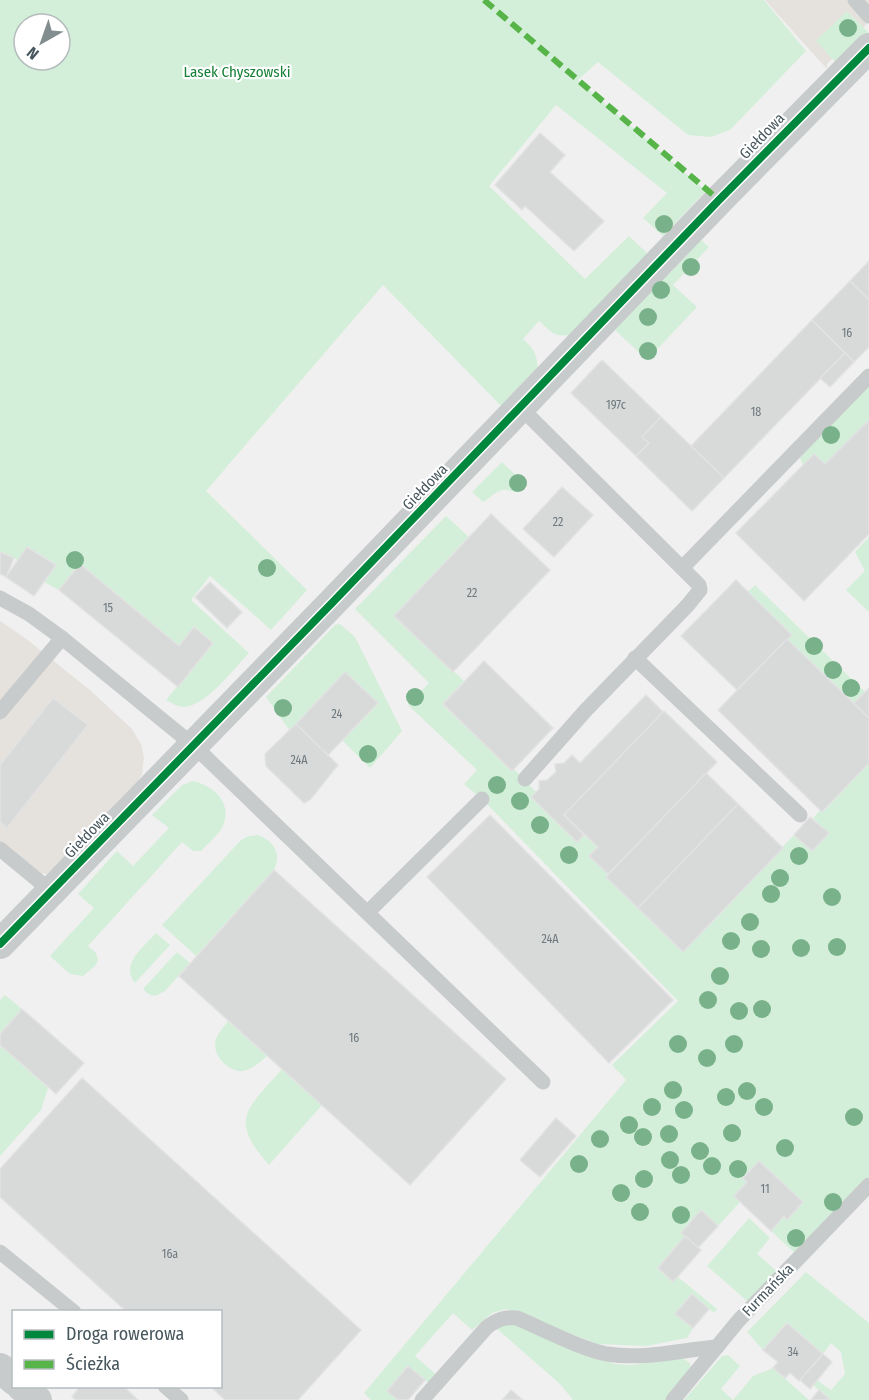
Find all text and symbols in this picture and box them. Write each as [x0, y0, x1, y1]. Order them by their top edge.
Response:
north arrow [12, 12, 72, 72]
text: N [23, 43, 42, 63]
park label: Lasek Chyszowski [183, 63, 291, 81]
street label: Giełdowa [736, 109, 788, 163]
house number: 16 [842, 326, 852, 340]
house number: 197c [606, 398, 626, 412]
house number: 18 [751, 405, 761, 419]
street label: Giełdowa [399, 460, 451, 514]
house number: 22 [553, 515, 563, 529]
house number: 22 [467, 586, 477, 600]
house number: 15 [103, 601, 114, 615]
house number: 24 [332, 707, 343, 721]
house number: 24A [290, 753, 308, 767]
street label: Giełdowa [61, 808, 113, 862]
house number: 24A [541, 932, 559, 946]
house number: 16 [349, 1031, 359, 1045]
house number: 11 [760, 1182, 770, 1196]
house number: 16a [162, 1247, 178, 1261]
street label: Furmańska [738, 1260, 798, 1320]
legend [12, 1310, 222, 1388]
text: Droga rowerowa [66, 1323, 185, 1345]
house number: 34 [787, 1345, 799, 1359]
text: Ścieżka [66, 1353, 120, 1375]

